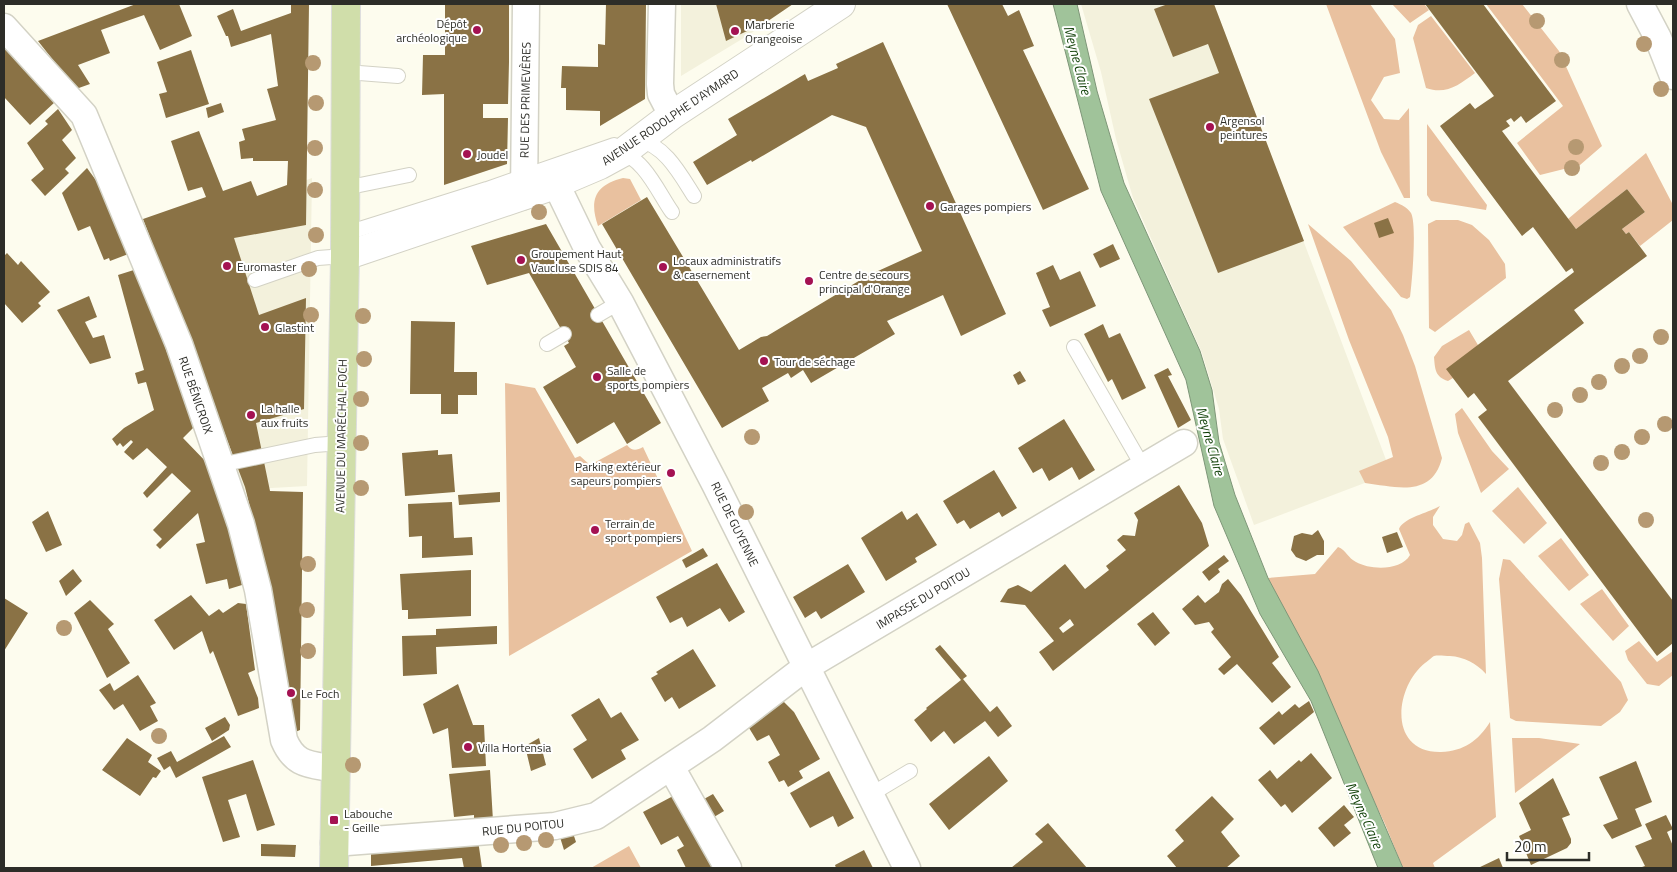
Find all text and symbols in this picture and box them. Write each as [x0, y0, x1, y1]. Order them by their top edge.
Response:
place label: Dépôt archéologique [396, 14, 468, 47]
place label: Marbrerie Orangeoise [745, 15, 802, 48]
water label: Meyne Claire [1059, 23, 1098, 98]
marker: Dépôt archéologique [471, 24, 483, 36]
marker: Marbrerie Orangeoise [729, 25, 741, 37]
street label: RUE DES PRIMEVÈRES [514, 42, 536, 158]
street label: AVENUE RODOLPHE D'AYMARD [598, 64, 743, 170]
place label: Argensol peintures [1220, 111, 1268, 144]
marker: Argensol peintures [1204, 121, 1216, 133]
place label: Joudel [477, 145, 508, 164]
marker: Joudel [461, 148, 473, 160]
place label: Garages pompiers [940, 197, 1032, 216]
marker: Garages pompiers [924, 200, 936, 212]
place label: Groupement Haut Vaucluse SDIS 84 [531, 244, 622, 277]
place label: Locaux administratifs & casernement [673, 251, 782, 284]
marker: Groupement Haut Vaucluse SDIS 84 [515, 254, 527, 266]
place label: Euromaster [237, 257, 296, 276]
marker: Euromaster [221, 260, 233, 272]
marker: Locaux administratifs & casernement [657, 261, 669, 273]
place label: Centre de secours principal d'Orange [819, 265, 910, 298]
marker: Centre de secours principal d'Orange [803, 275, 815, 287]
place label: Glastint [275, 318, 315, 337]
marker: Glastint [259, 321, 271, 333]
place label: Tour de séchage [774, 352, 855, 371]
street label: RUE BÉNICROIX [174, 354, 218, 437]
marker: Tour de séchage [758, 355, 770, 367]
street label: AVENUE DU MARÉCHAL FOCH [330, 359, 352, 513]
place label: Salle de sports pompiers [607, 361, 690, 394]
marker: Salle de sports pompiers [591, 371, 603, 383]
place label: La halle aux fruits [261, 399, 309, 432]
water label: Meyne Claire [1191, 404, 1231, 479]
marker: La halle aux fruits [245, 409, 257, 421]
place label: Parking extérieur sapeurs pompiers [571, 457, 661, 490]
marker: Parking extérieur sapeurs pompiers [665, 467, 677, 479]
street label: RUE DE GUYENNE [706, 478, 764, 570]
place label: Terrain de sport pompiers [605, 514, 682, 547]
marker: Terrain de sport pompiers [589, 524, 601, 536]
street label: IMPASSE DU POITOU [872, 562, 974, 634]
place label: Le Foch [301, 684, 340, 703]
marker: Le Foch [285, 687, 297, 699]
place label: Villa Hortensia [478, 738, 551, 757]
marker: Villa Hortensia [462, 741, 474, 753]
water label: Meyne Claire [1341, 778, 1390, 853]
place label: Labouche - Geille [344, 804, 393, 837]
street label: RUE DU POITOU [481, 813, 565, 841]
marker: Labouche - Geille [328, 814, 340, 826]
scale bar [1507, 830, 1590, 862]
text: 20 m [1514, 835, 1547, 858]

